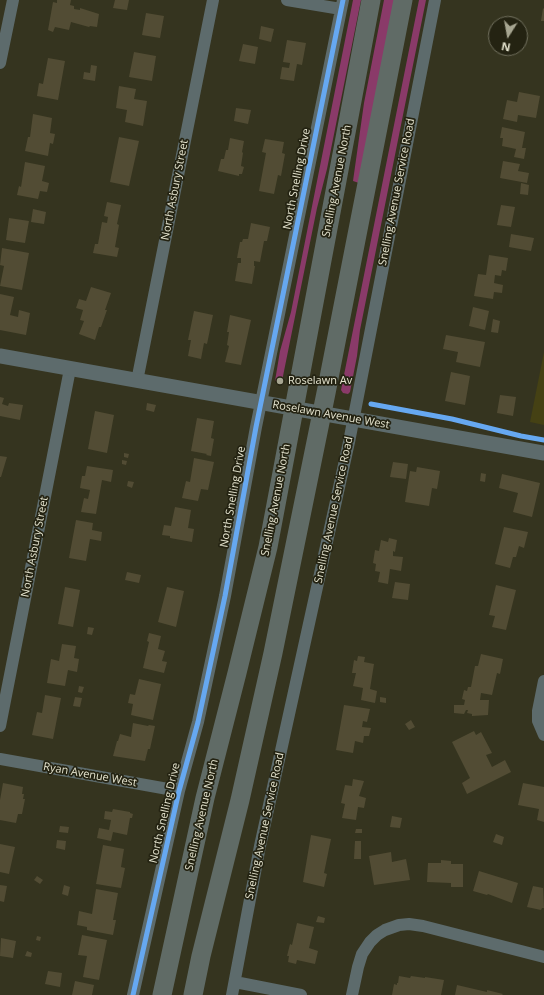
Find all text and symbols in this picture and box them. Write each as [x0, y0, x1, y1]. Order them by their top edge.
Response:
north arrow [488, 16, 528, 56]
text: N [500, 39, 512, 56]
street label: Snelling Avenue Service Road [376, 117, 418, 267]
street label: Snelling Avenue North [320, 124, 354, 238]
street label: North Snelling Drive [281, 127, 313, 231]
street label: North Asbury Street [159, 139, 191, 241]
place label: Roselawn Av [288, 374, 352, 388]
marker: Roselawn Av [275, 376, 285, 386]
street label: Roselawn Avenue West [272, 398, 390, 432]
street label: Snelling Avenue Service Road [312, 435, 356, 585]
street label: Snelling Avenue North [259, 443, 293, 557]
street label: North Snelling Drive [218, 445, 248, 549]
street label: North Asbury Street [19, 496, 51, 598]
street label: Snelling Avenue Service Road [243, 751, 287, 901]
street label: Snelling Avenue North [183, 758, 221, 872]
street label: Ryan Avenue West [42, 760, 138, 790]
street label: North Snelling Drive [147, 761, 183, 865]

